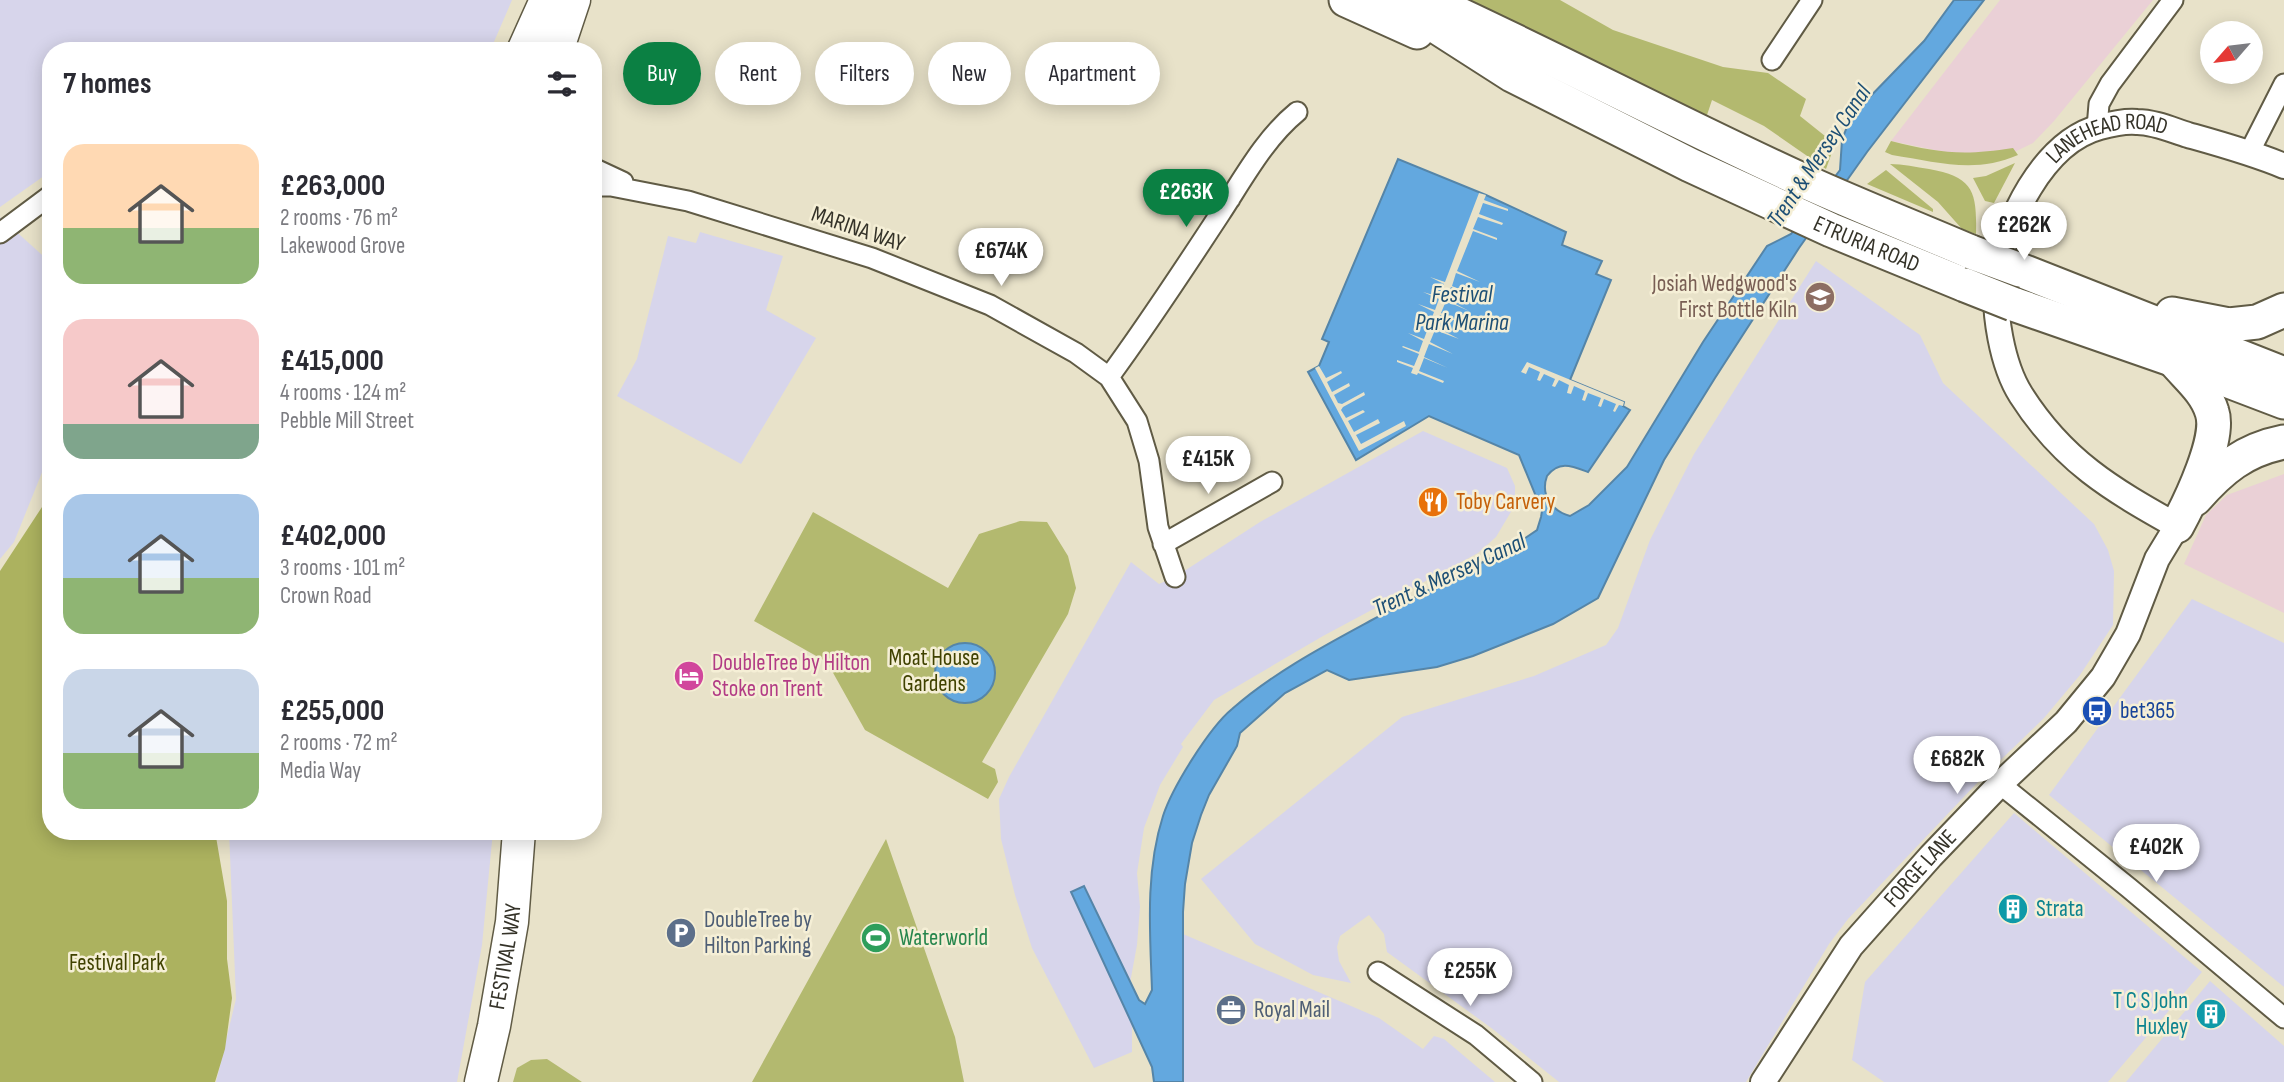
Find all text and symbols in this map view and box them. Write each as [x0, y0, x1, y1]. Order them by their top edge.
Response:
north arrow [2200, 21, 2263, 84]
map controls [2200, 21, 2263, 84]
chip: Buy [623, 42, 701, 105]
chip: Rent [715, 42, 801, 105]
chip: Filters [815, 42, 914, 105]
chip: New [928, 42, 1011, 105]
chip: Apartment [1025, 42, 1160, 105]
icon: filters [543, 65, 581, 103]
text: 7 homes [63, 66, 151, 102]
water label: Trent & Mersey Canal [1761, 79, 1878, 233]
street label: LANEHEAD ROAD [2040, 108, 2171, 169]
text: £263,000 [280, 168, 385, 204]
pin: £263K [1137, 170, 1235, 229]
icon: home [119, 172, 203, 256]
text: £263K [1159, 178, 1213, 206]
street label: MARINA WAY [808, 200, 909, 258]
pin: £262K [1975, 202, 2073, 262]
text: 2 rooms · 76 m² [280, 204, 398, 232]
street label: ETRURIA ROAD [1809, 210, 1924, 279]
text: £262K [1997, 211, 2051, 239]
pin: £674K [952, 229, 1050, 288]
text: Lakewood Grove [280, 232, 405, 260]
text: £674K [974, 237, 1028, 265]
place label: Josiah Wedgwood's First Bottle Kiln [1651, 270, 1797, 324]
water label: Festival Park Marina [1415, 280, 1509, 337]
school or university icon: Josiah Wedgwood's First Bottle Kiln [1803, 280, 1837, 314]
text: £415,000 [280, 343, 384, 379]
icon: home [119, 347, 203, 431]
text: 4 rooms · 124 m² [280, 379, 406, 407]
text: Pebble Mill Street [280, 407, 414, 435]
pin: £415K [1159, 436, 1257, 496]
text: £415K [1182, 445, 1234, 473]
restaurant icon: Toby Carvery [1416, 485, 1450, 519]
place label: Toby Carvery [1456, 488, 1555, 516]
text: £402,000 [280, 518, 386, 554]
icon: home [119, 522, 203, 606]
water label: Trent & Mersey Canal [1368, 527, 1531, 623]
text: 3 rooms · 101 m² [280, 554, 405, 582]
text: Crown Road [280, 582, 371, 610]
park label: Moat House Gardens [888, 644, 980, 698]
place label: DoubleTree by Hilton Stoke on Trent [712, 649, 870, 703]
hotel icon: DoubleTree by Hilton Stoke on Trent [672, 659, 706, 693]
text: £255,000 [280, 693, 384, 729]
bus stop icon: bet365 [2080, 694, 2114, 728]
icon: home [119, 697, 203, 781]
place label: bet365 [2120, 697, 2175, 725]
text: 2 rooms · 72 m² [280, 729, 398, 757]
pin: £682K [1908, 736, 2006, 796]
text: £682K [1929, 745, 1985, 773]
text: Media Way [280, 757, 361, 785]
street label: FORGE LANE [1878, 824, 1963, 913]
pin: £402K [2107, 824, 2205, 884]
text: £402K [2129, 833, 2183, 861]
building icon: Strata [1996, 892, 2030, 926]
place label: Strata [2036, 895, 2084, 923]
street label: FESTIVAL WAY [483, 902, 527, 1012]
place label: DoubleTree by Hilton Parking [704, 906, 812, 960]
parking icon: DoubleTree by Hilton Parking [664, 916, 698, 950]
sports icon: Waterworld [859, 921, 893, 955]
place label: Waterworld [899, 924, 988, 952]
pin: £255K [1421, 948, 1519, 1008]
park label: Festival Park [69, 949, 165, 977]
text: £255K [1443, 957, 1497, 985]
place label: T C S John Huxley [2113, 987, 2188, 1041]
office icon: Royal Mail [1214, 993, 1248, 1027]
place label: Royal Mail [1254, 996, 1330, 1024]
building icon: T C S John Huxley [2194, 997, 2228, 1031]

